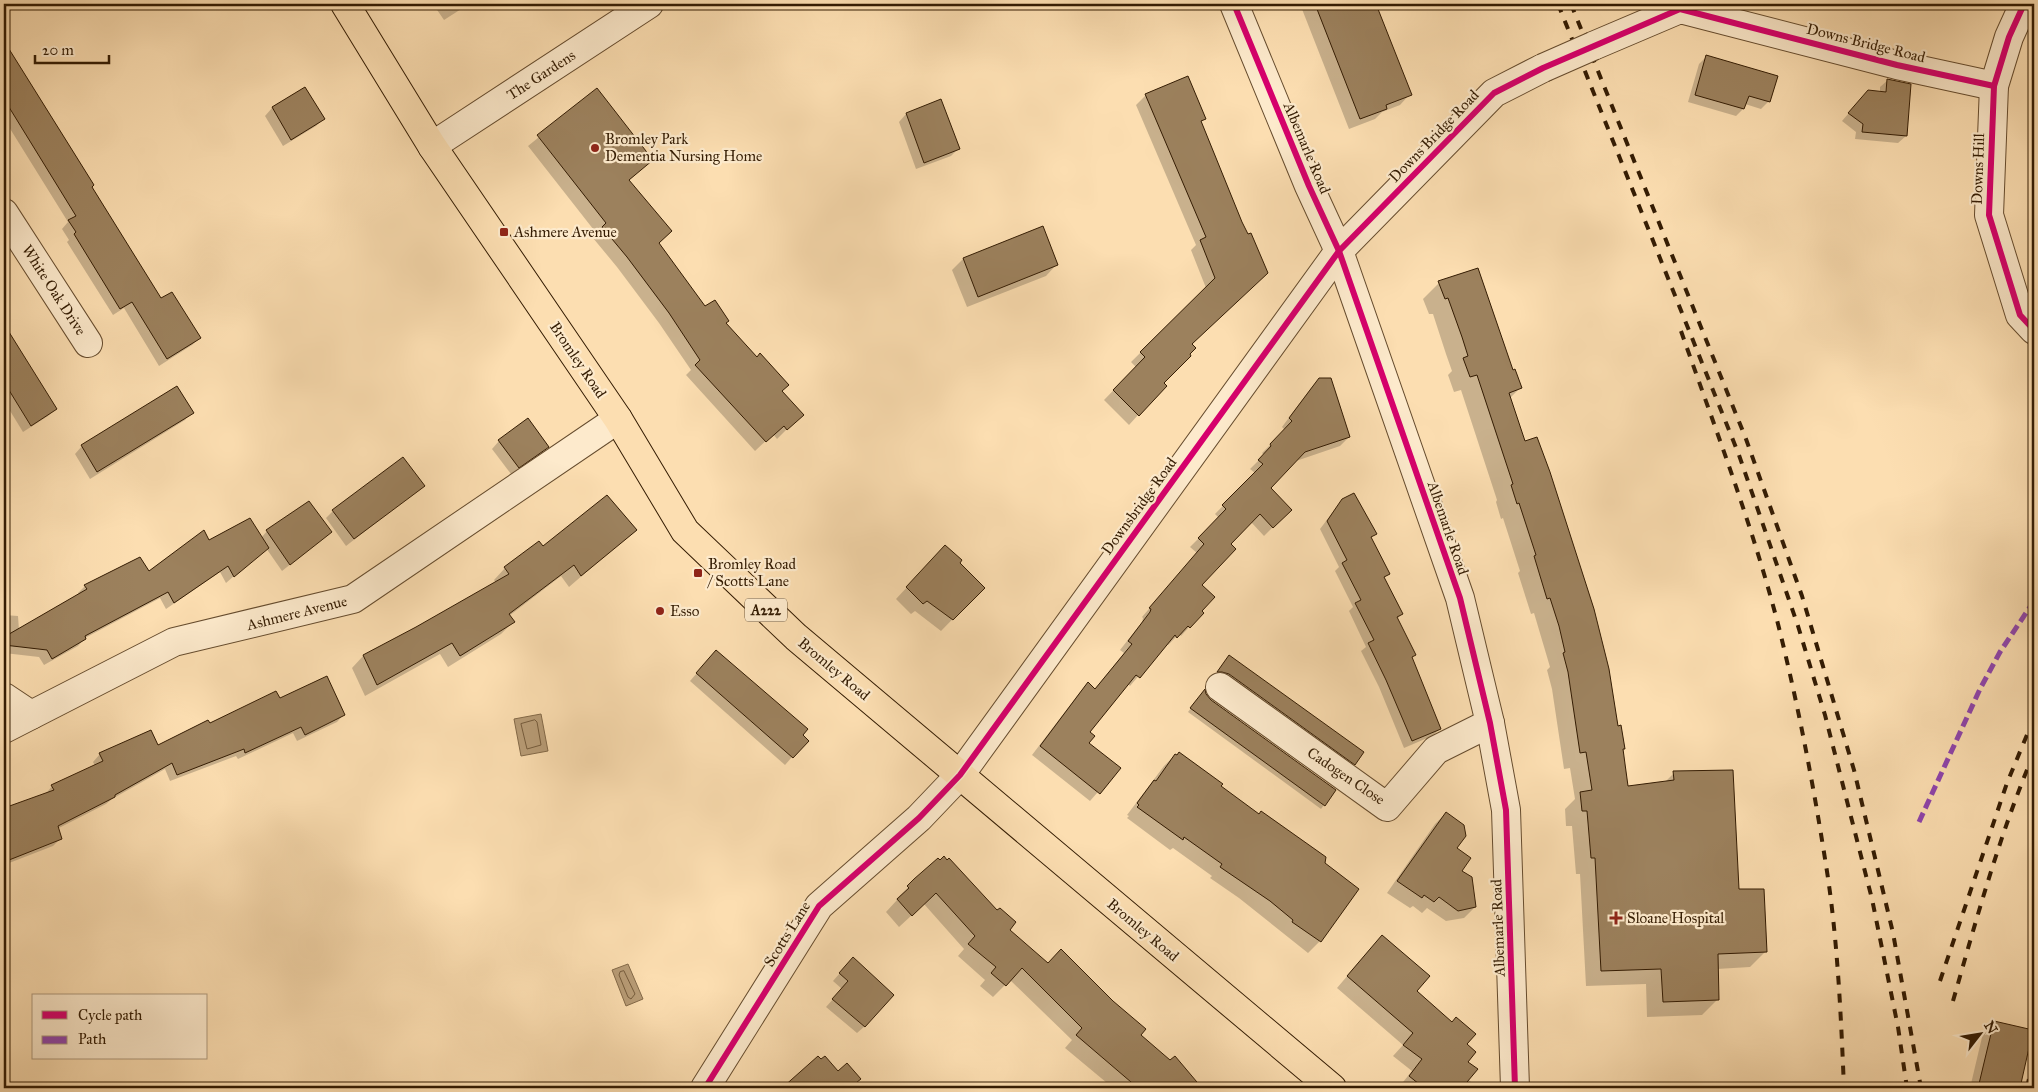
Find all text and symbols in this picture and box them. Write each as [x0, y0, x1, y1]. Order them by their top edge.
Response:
street label: Downs Bridge Road [1805, 20, 1928, 67]
scale bar [35, 32, 109, 64]
text: 20 m [42, 41, 74, 59]
street label: The Gardens [503, 46, 579, 104]
street label: Downs Bridge Road [1385, 86, 1483, 186]
street label: Albemarle Road [1279, 99, 1335, 197]
place label: Bromley Park Dementia Nursing Home [605, 130, 762, 165]
street label: Downs Hill [1968, 132, 1988, 205]
marker: Bromley Park Dementia Nursing Home [589, 142, 601, 154]
place label: Ashmere Avenue [513, 223, 617, 241]
marker: Ashmere Avenue [498, 226, 510, 238]
street label: White Oak Drive [18, 241, 90, 339]
street label: Bromley Road [546, 318, 610, 402]
street label: Downsbridge Road [1098, 454, 1181, 558]
street label: Albemarle Road [1423, 478, 1473, 578]
place label: Bromley Road / Scotts Lane [707, 555, 796, 590]
marker: Bromley Road / Scotts Lane [692, 567, 704, 579]
street label: Ashmere Avenue [244, 592, 349, 634]
road number: A222 [745, 598, 787, 622]
place label: Esso [670, 602, 700, 620]
marker: Esso [654, 605, 666, 617]
street label: Bromley Road [794, 634, 874, 704]
street label: Cadogen Close [1304, 743, 1388, 809]
street label: Albemarle Road [1487, 878, 1509, 978]
street label: Bromley Road [1103, 895, 1183, 965]
street label: Scotts Lane [760, 898, 814, 970]
place label: Sloane Hospital [1627, 909, 1725, 927]
marker: Sloane Hospital [1609, 911, 1623, 925]
legend [32, 994, 208, 1060]
text: Cycle path [78, 1006, 143, 1024]
north arrow [1956, 1010, 2006, 1060]
text: N [1980, 1018, 2001, 1037]
text: Path [78, 1030, 107, 1048]

